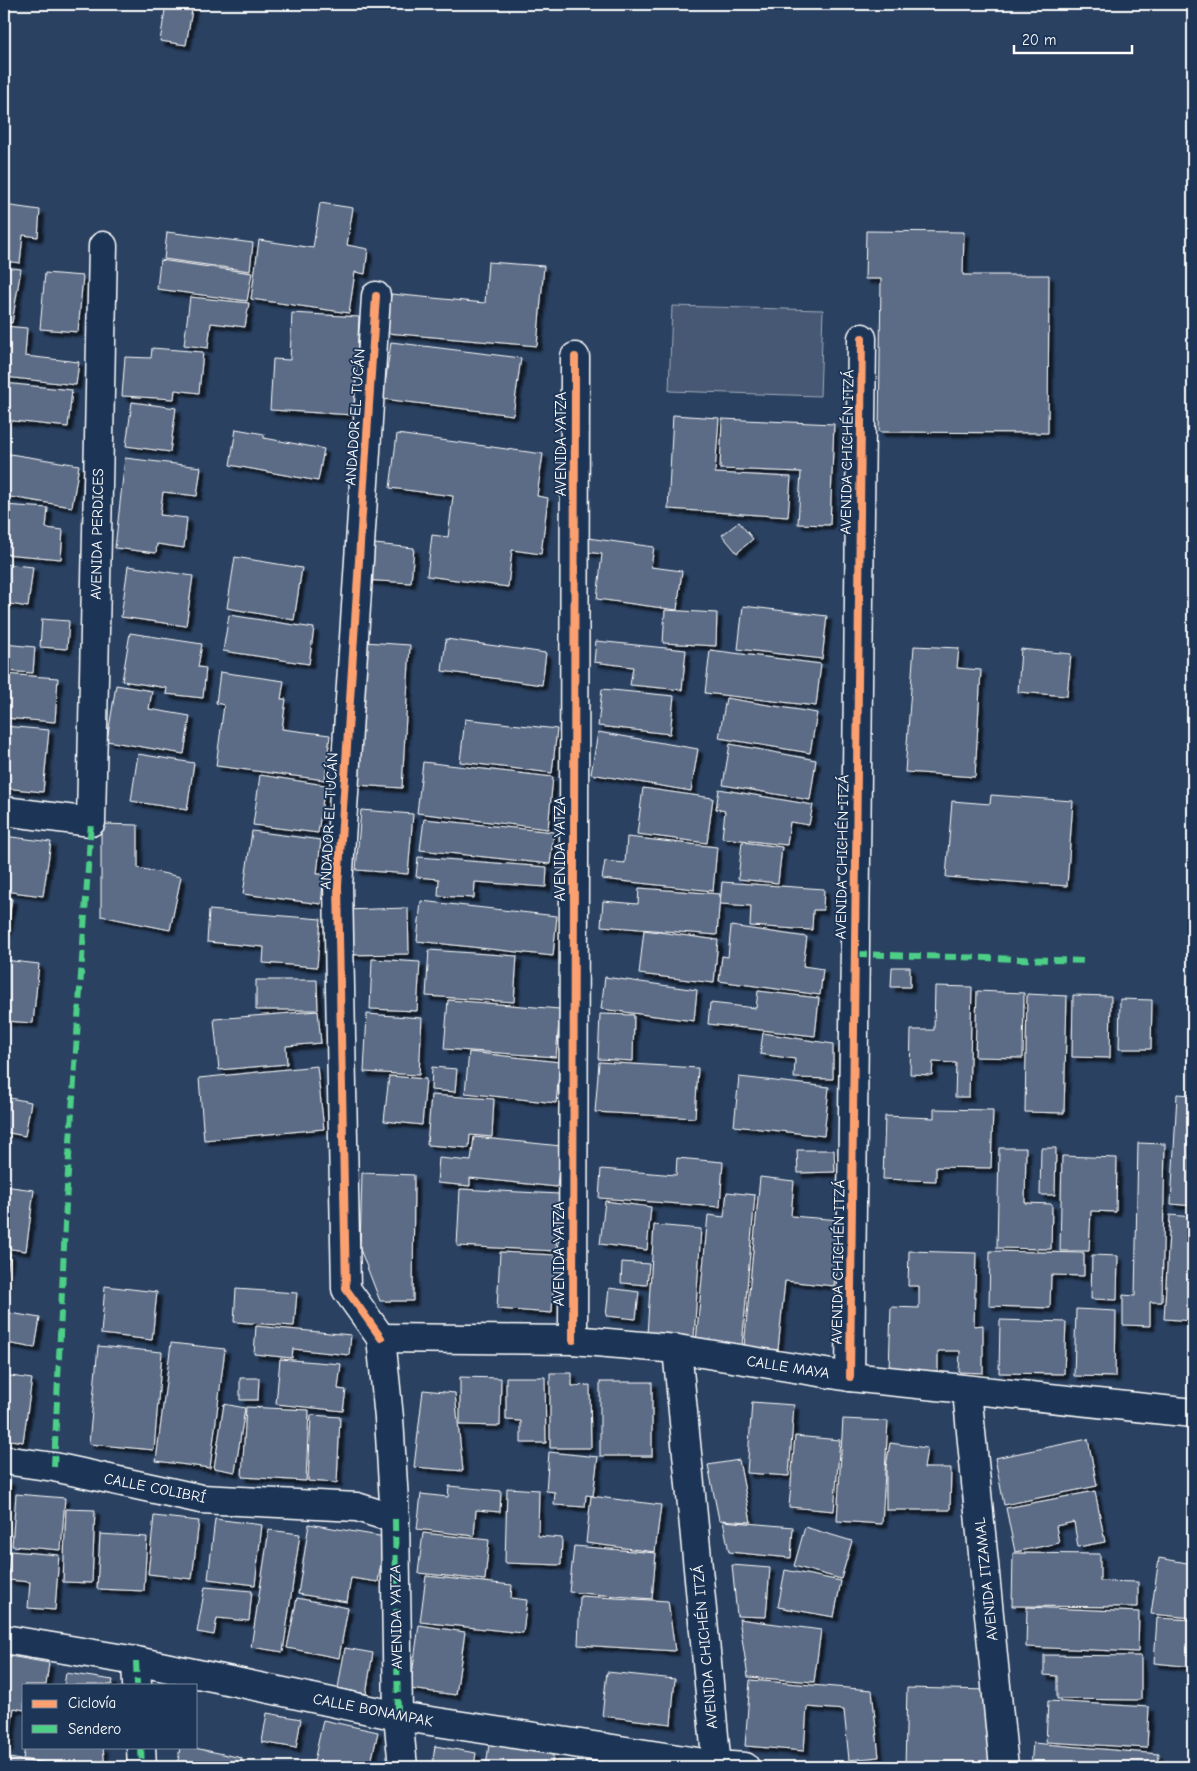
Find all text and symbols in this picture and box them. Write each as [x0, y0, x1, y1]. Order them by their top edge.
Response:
scale bar [1014, 22, 1132, 54]
text: 20 m [1022, 31, 1056, 49]
street label: ANDADOR EL TUCÁN [340, 348, 369, 486]
street label: AVENIDA CHICHÉN ITZÁ [836, 369, 857, 534]
street label: AVENIDA YATZA [552, 392, 570, 496]
street label: AVENIDA PERDICES [87, 468, 107, 600]
street label: ANDADOR EL TUCÁN [315, 752, 342, 890]
street label: AVENIDA CHICHÉN ITZÁ [831, 774, 852, 939]
street label: AVENIDA YATZA [551, 797, 569, 901]
street label: AVENIDA CHICHÉN ITZÁ [827, 1179, 848, 1344]
street label: AVENIDA YATZA [550, 1202, 568, 1306]
street label: CALLE MAYA [745, 1352, 831, 1382]
street label: CALLE COLIBRÍ [103, 1468, 208, 1507]
street label: AVENIDA ITZAMAL [971, 1516, 1001, 1642]
street label: AVENIDA YATZA [386, 1564, 406, 1669]
street label: AVENIDA CHICHÉN ITZÁ [688, 1564, 721, 1730]
legend [22, 1684, 198, 1748]
street label: CALLE BONAMPAK [311, 1690, 435, 1731]
text: Ciclovía [68, 1694, 116, 1712]
text: Sendero [68, 1720, 121, 1738]

